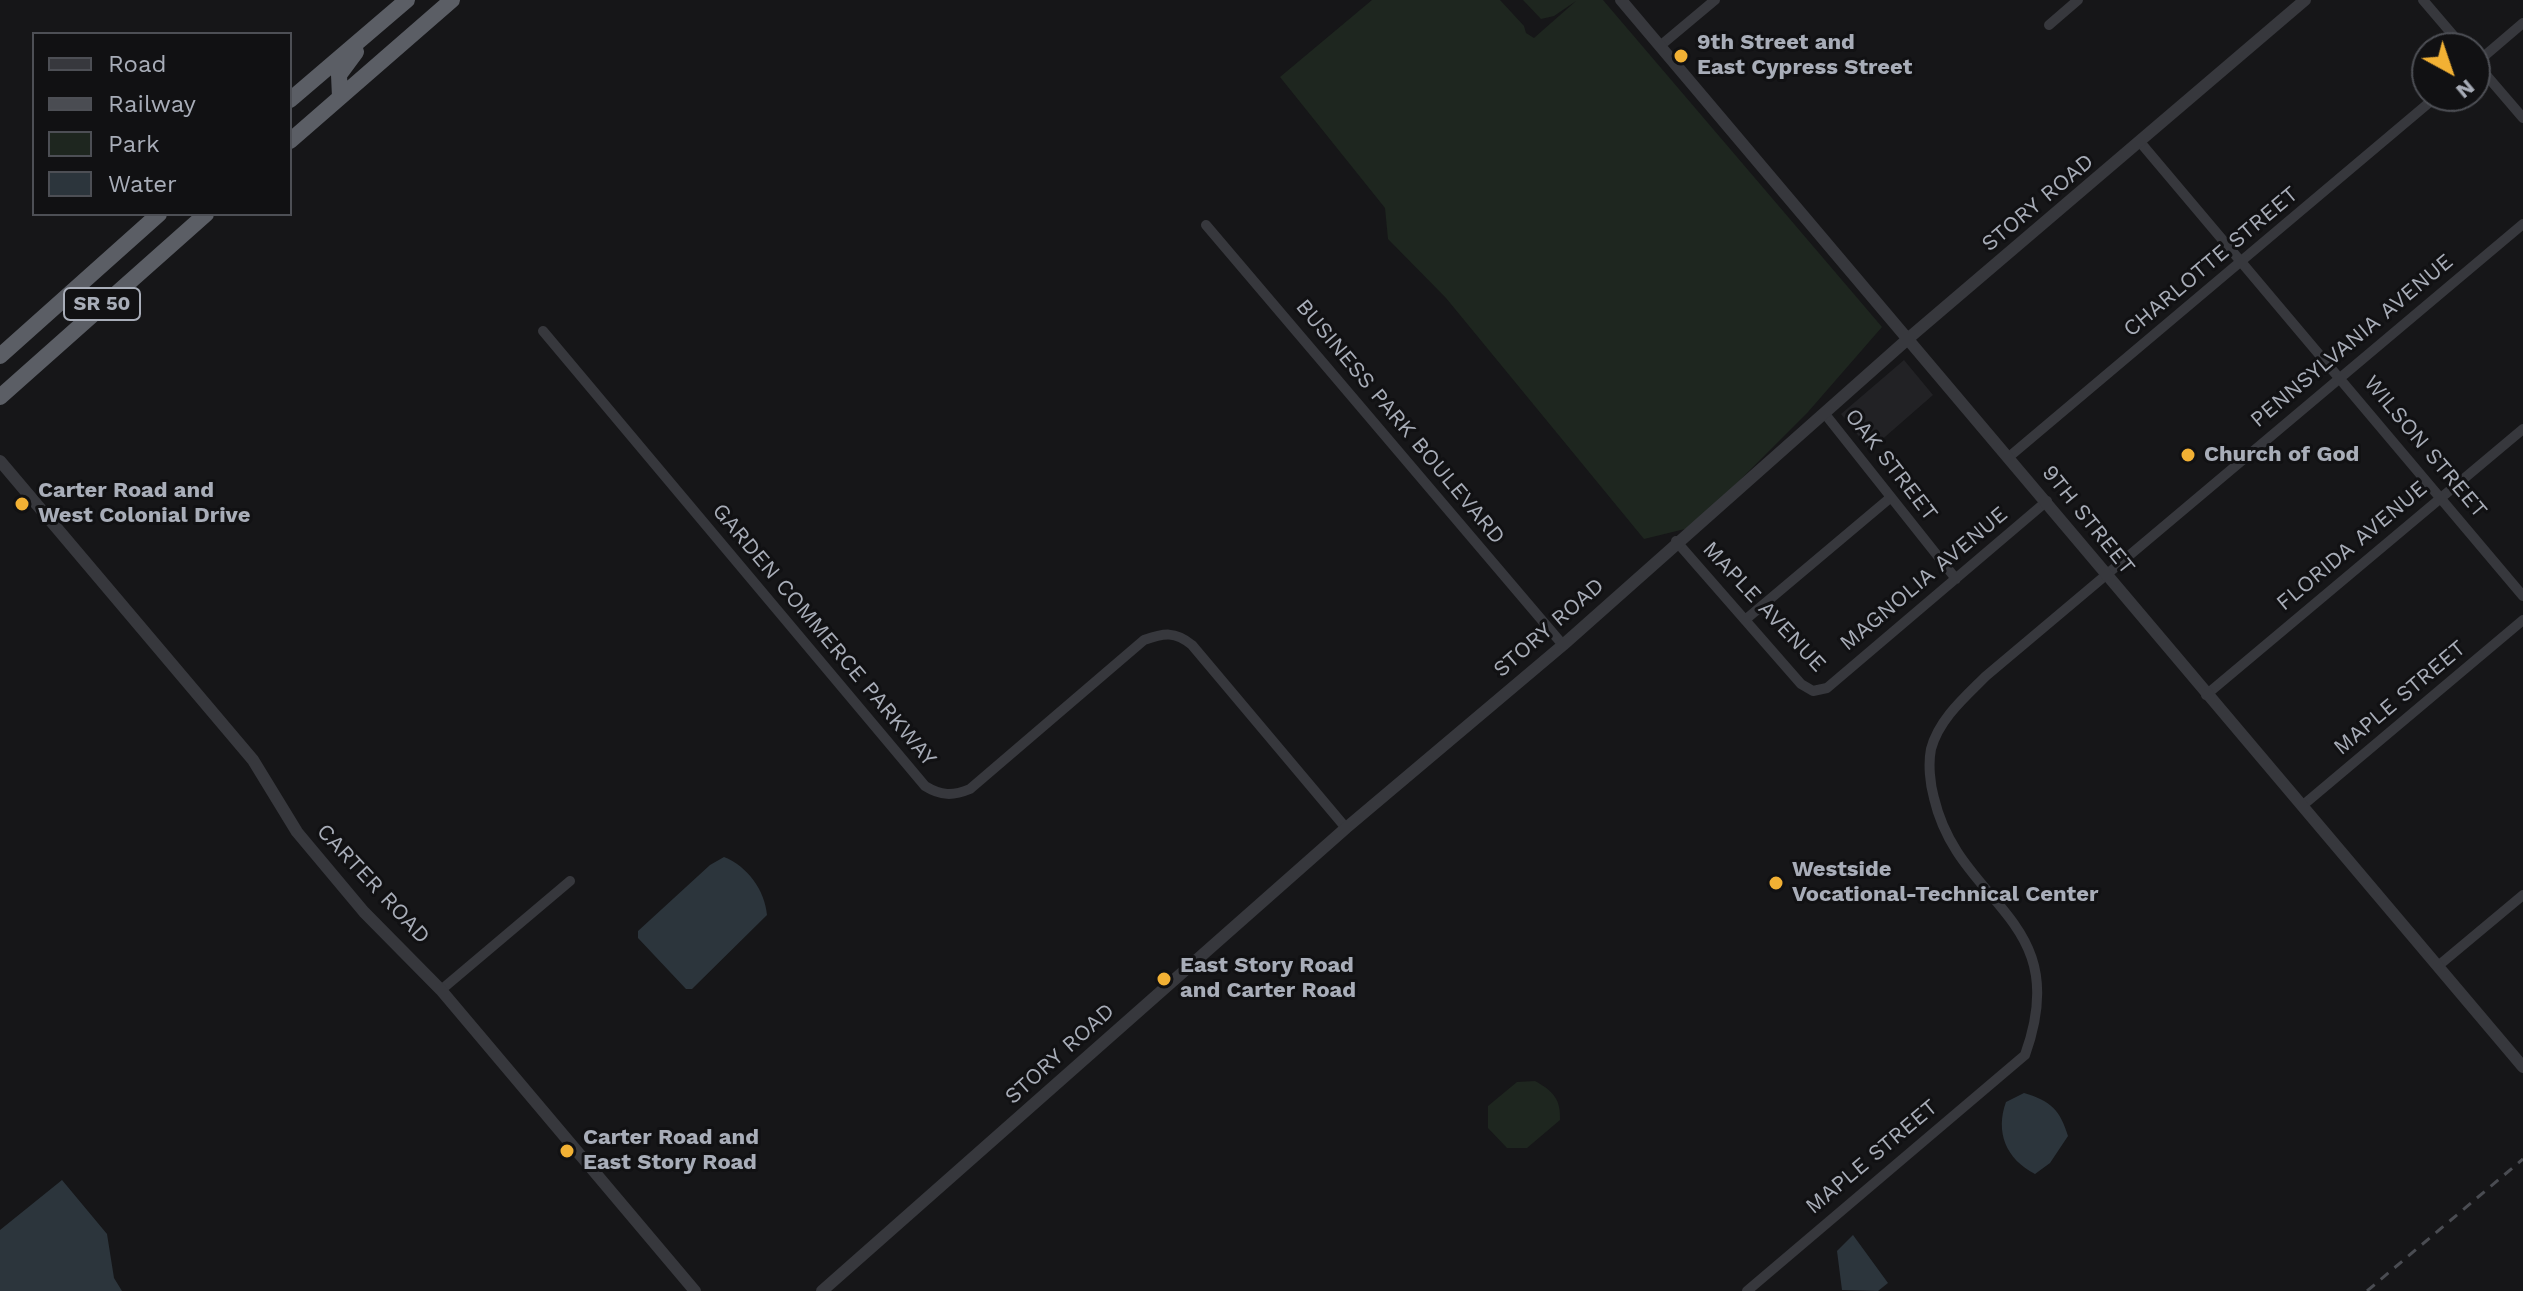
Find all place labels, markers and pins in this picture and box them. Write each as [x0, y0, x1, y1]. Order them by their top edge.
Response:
place label: 9th Street and East Cypress Street [1697, 30, 1912, 82]
marker: 9th Street and East Cypress Street [1672, 47, 1690, 65]
place label: Church of God [2204, 442, 2359, 468]
marker: Church of God [2179, 446, 2197, 464]
place label: Carter Road and West Colonial Drive [38, 478, 250, 530]
marker: Carter Road and West Colonial Drive [13, 495, 31, 513]
place label: Westside Vocational-Technical Center [1792, 857, 2098, 908]
marker: Westside Vocational-Technical Center [1767, 874, 1785, 892]
place label: East Story Road and Carter Road [1180, 953, 1356, 1004]
marker: East Story Road and Carter Road [1155, 970, 1173, 988]
place label: Carter Road and East Story Road [583, 1125, 759, 1176]
marker: Carter Road and East Story Road [558, 1142, 576, 1160]

